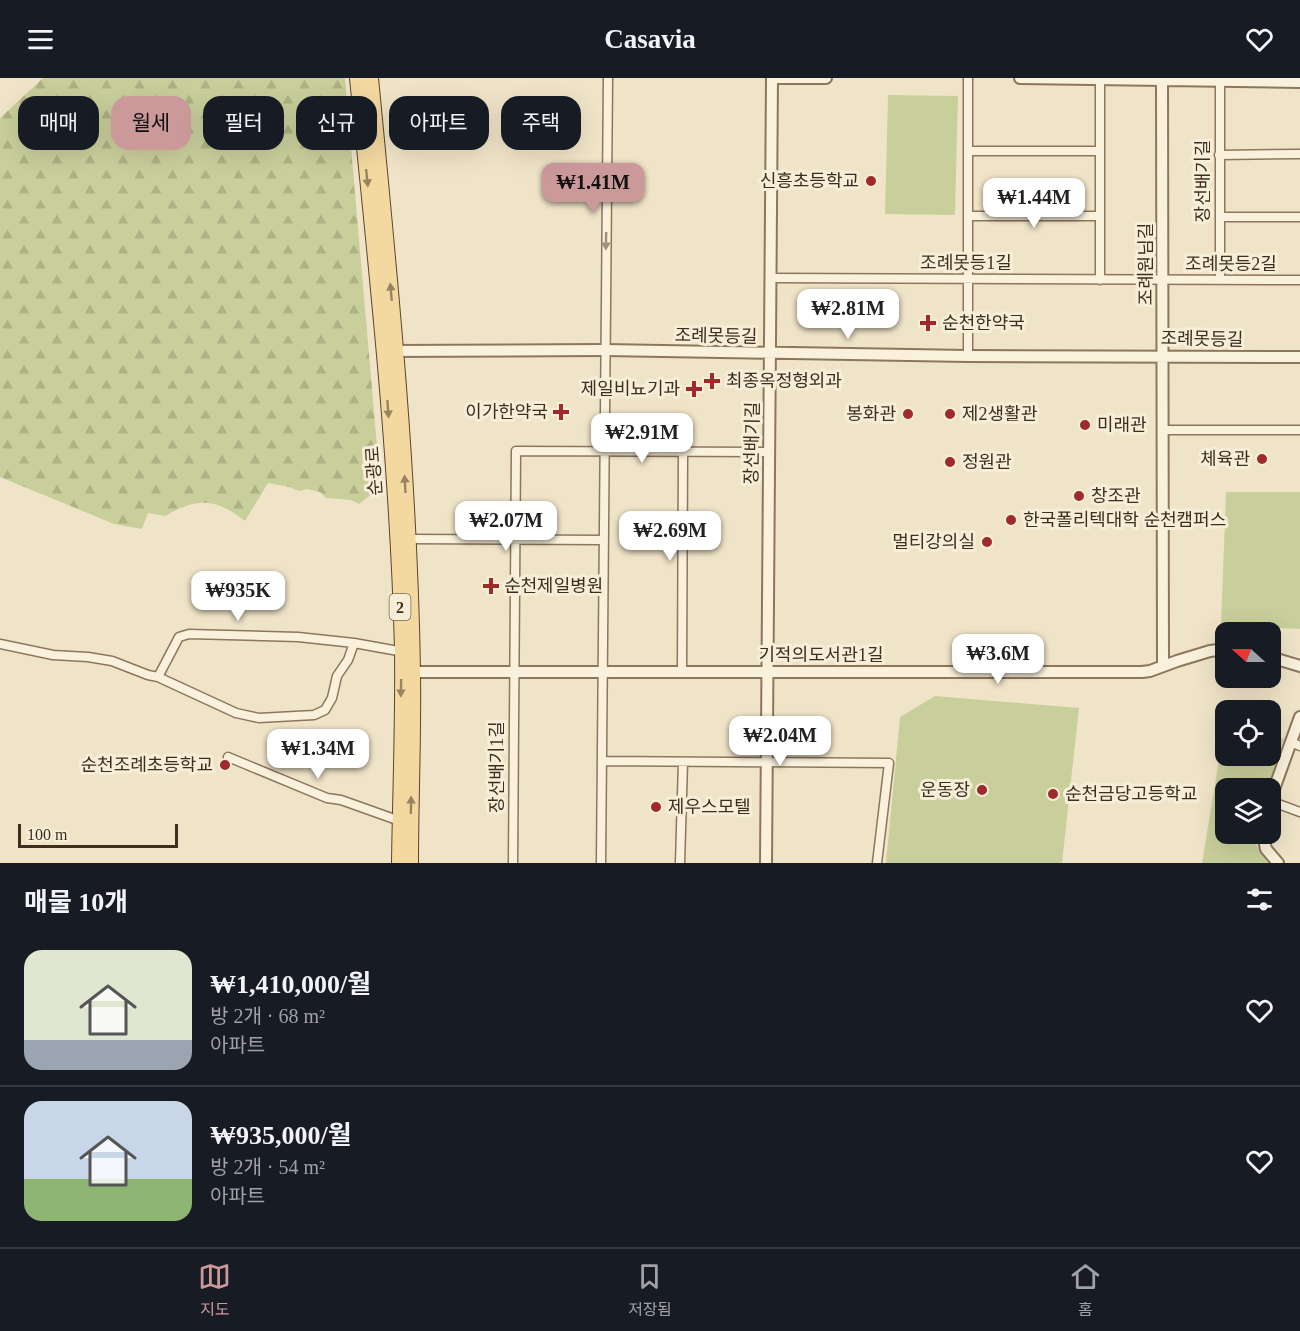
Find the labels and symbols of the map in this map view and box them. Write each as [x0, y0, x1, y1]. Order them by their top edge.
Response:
street label: 장선배기길 [1193, 140, 1213, 222]
pin: ₩1.41M [544, 163, 642, 214]
one-way arrow [362, 169, 372, 188]
place label: 신흥초등학교 [760, 171, 859, 191]
marker: 신흥초등학교 [864, 174, 878, 188]
pin: ₩1.44M [985, 178, 1083, 229]
street label: 조례원님길 [1136, 223, 1156, 305]
one-way arrow [601, 232, 611, 251]
street label: 조례못등1길 [920, 253, 1012, 273]
street label: 조례못등2길 [1185, 254, 1277, 274]
one-way arrow [386, 283, 396, 302]
pin: ₩2.81M [799, 289, 897, 340]
place label: 순천한약국 [942, 313, 1025, 333]
marker: 순천한약국 [919, 314, 937, 332]
street label: 조례못등길 [674, 325, 758, 347]
street label: 조례못등길 [1160, 328, 1244, 350]
place label: 최종옥정형외과 [726, 371, 842, 391]
marker: 최종옥정형외과 [703, 372, 721, 390]
place label: 제일비뇨기과 [581, 379, 680, 399]
marker: 제일비뇨기과 [685, 380, 703, 398]
one-way arrow [383, 400, 393, 419]
street label: 장선배기길 [741, 401, 763, 485]
place label: 이가한약국 [465, 402, 548, 422]
marker: 이가한약국 [552, 403, 570, 421]
place label: 봉화관 [846, 404, 896, 424]
place label: 제2생활관 [962, 404, 1038, 424]
marker: 봉화관 [901, 407, 915, 421]
marker: 제2생활관 [943, 407, 957, 421]
pin: ₩2.91M [593, 413, 691, 464]
place label: 미래관 [1097, 415, 1147, 435]
marker: 미래관 [1078, 418, 1092, 432]
street label: 순광로 [362, 446, 386, 496]
place label: 체육관 [1200, 449, 1250, 469]
place label: 정원관 [962, 452, 1012, 472]
marker: 체육관 [1255, 452, 1269, 466]
marker: 정원관 [943, 455, 957, 469]
one-way arrow [400, 474, 410, 493]
place label: 창조관 [1091, 486, 1141, 506]
marker: 창조관 [1072, 489, 1086, 503]
pin: ₩2.07M [457, 501, 555, 552]
place label: 한국폴리텍대학 순천캠퍼스 [1023, 510, 1226, 530]
pin: ₩2.69M [621, 511, 719, 562]
marker: 한국폴리텍대학 순천캠퍼스 [1004, 513, 1018, 527]
place label: 멀티강의실 [892, 532, 975, 552]
marker: 멀티강의실 [980, 535, 994, 549]
pin: ₩935K [196, 571, 280, 622]
place label: 순천제일병원 [504, 576, 603, 596]
marker: 순천제일병원 [482, 577, 500, 595]
road number: 2 [390, 594, 410, 620]
north arrow [1215, 622, 1281, 688]
pin: ₩3.6M [956, 634, 1040, 685]
street label: 기적의도서관1길 [759, 645, 883, 665]
one-way arrow [396, 678, 406, 697]
pin: ₩2.04M [731, 716, 829, 767]
street label: 장선배기1길 [487, 721, 507, 813]
pin: ₩1.34M [269, 729, 367, 780]
place label: 순천조례초등학교 [81, 755, 213, 775]
marker: 순천조례초등학교 [218, 758, 232, 772]
place label: 운동장 [920, 780, 970, 800]
marker: 운동장 [975, 783, 989, 797]
place label: 순천금당고등학교 [1065, 784, 1197, 804]
marker: 순천금당고등학교 [1046, 787, 1060, 801]
one-way arrow [407, 795, 416, 814]
place label: 제우스모텔 [668, 797, 751, 817]
marker: 제우스모텔 [649, 800, 663, 814]
scale bar [18, 821, 178, 848]

